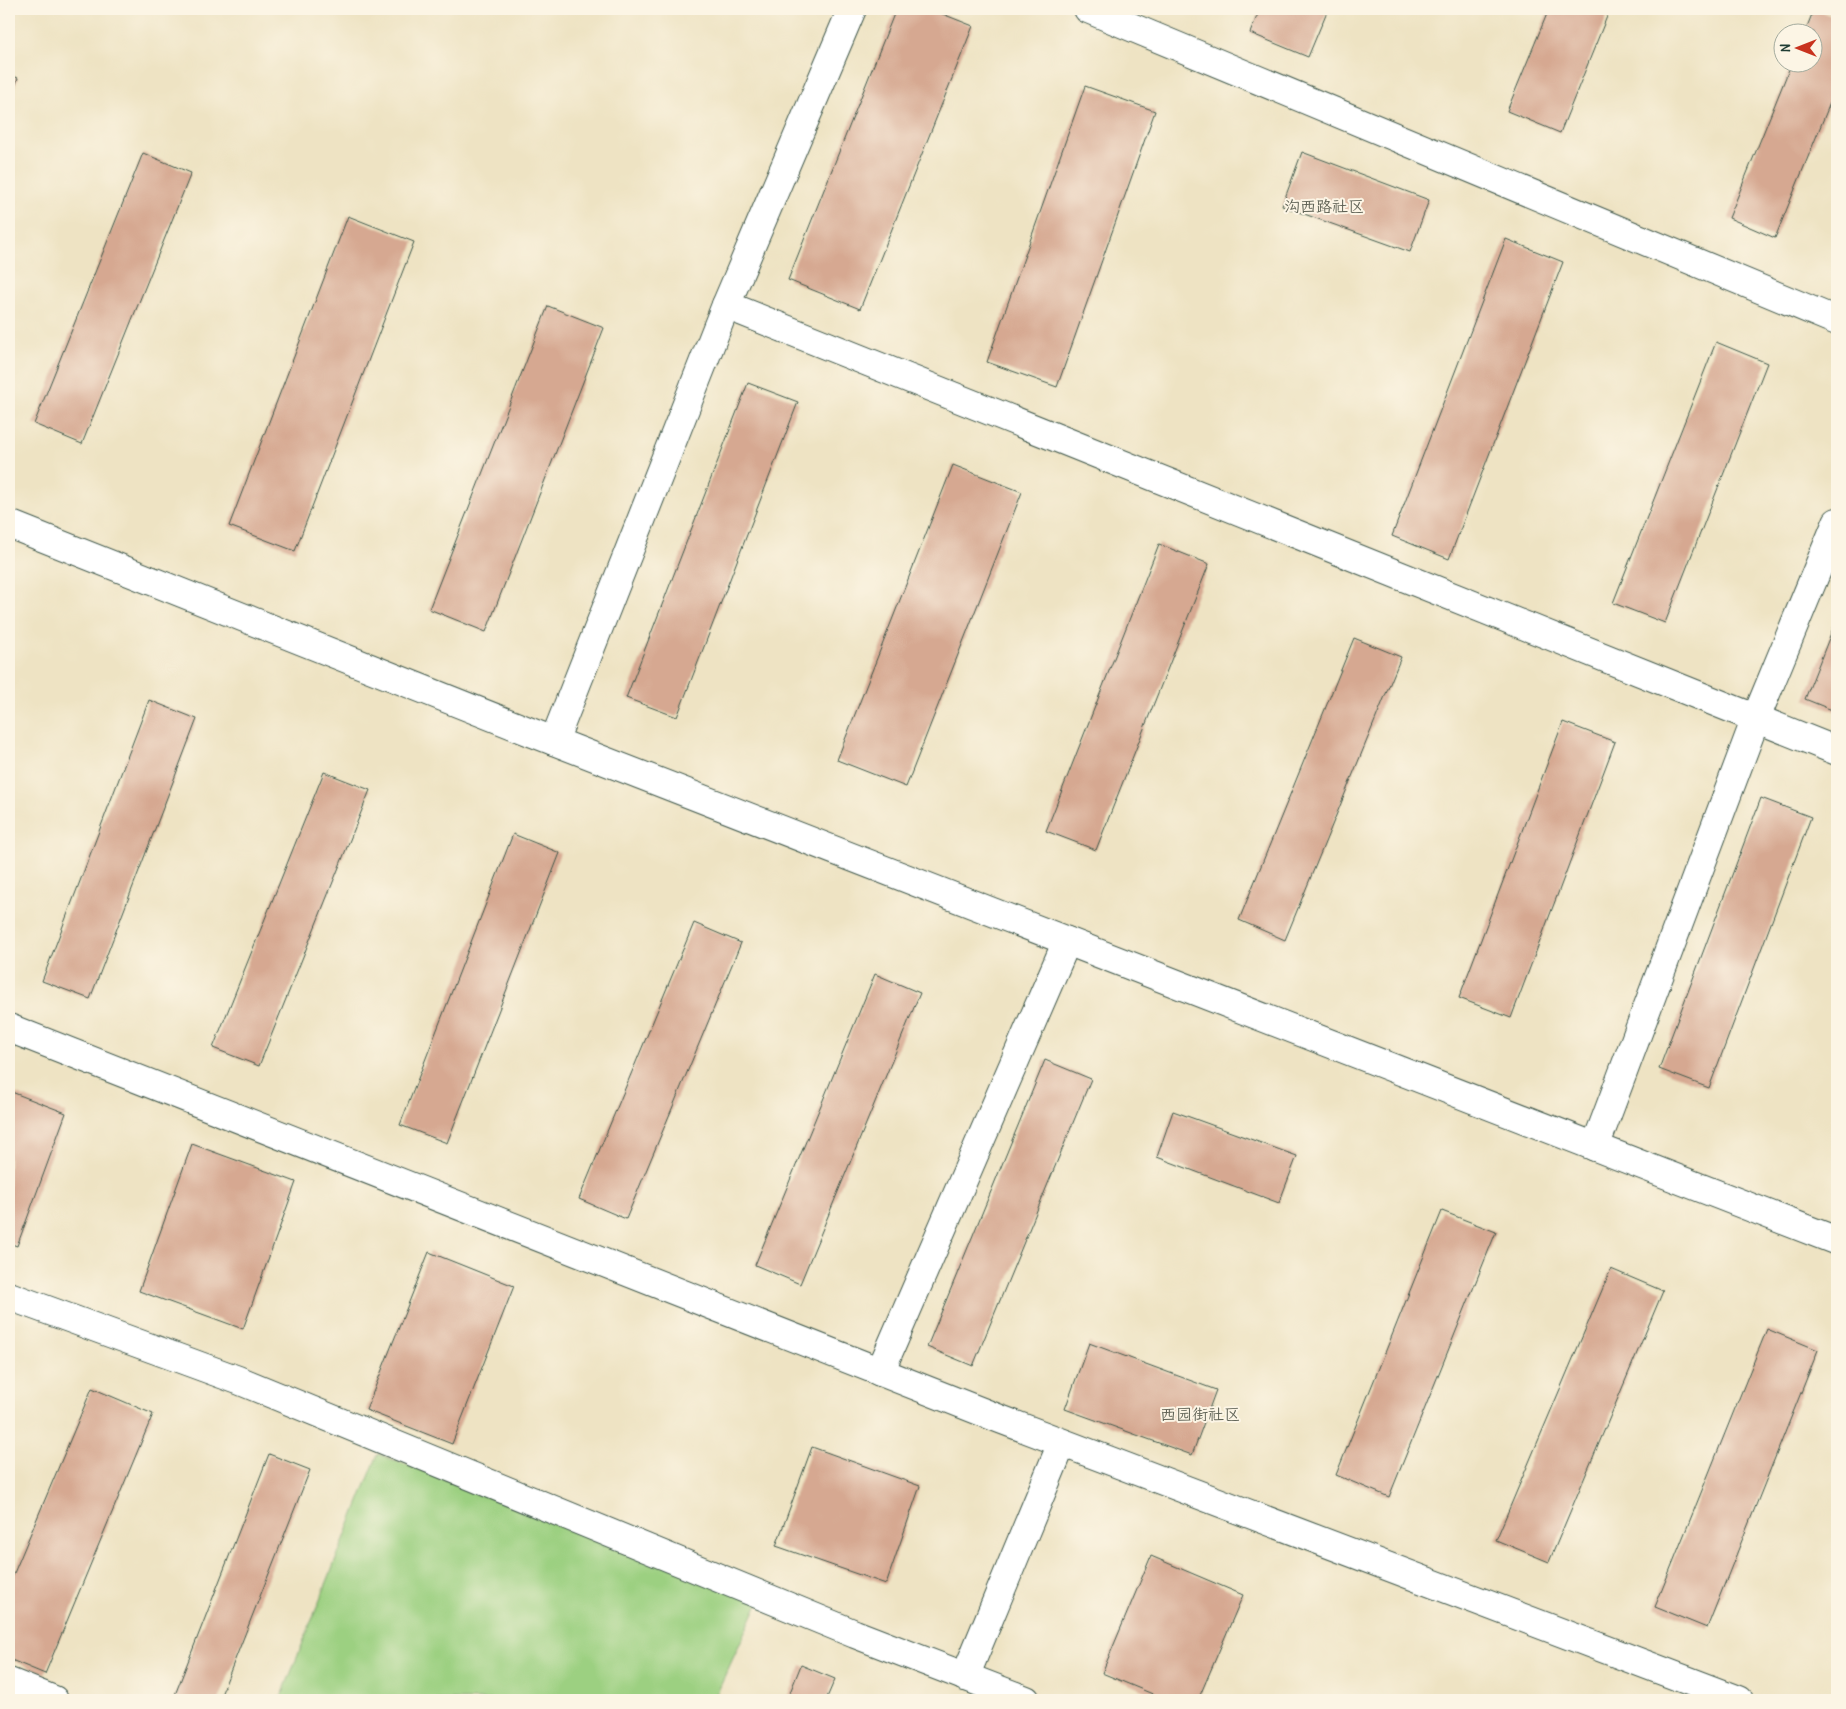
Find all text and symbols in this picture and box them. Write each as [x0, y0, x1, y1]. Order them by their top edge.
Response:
north arrow [1774, 22, 1824, 72]
text: N [1775, 44, 1794, 52]
district label: 沟西路社区 [1284, 195, 1364, 217]
district label: 西园街社区 [1160, 1403, 1240, 1425]

